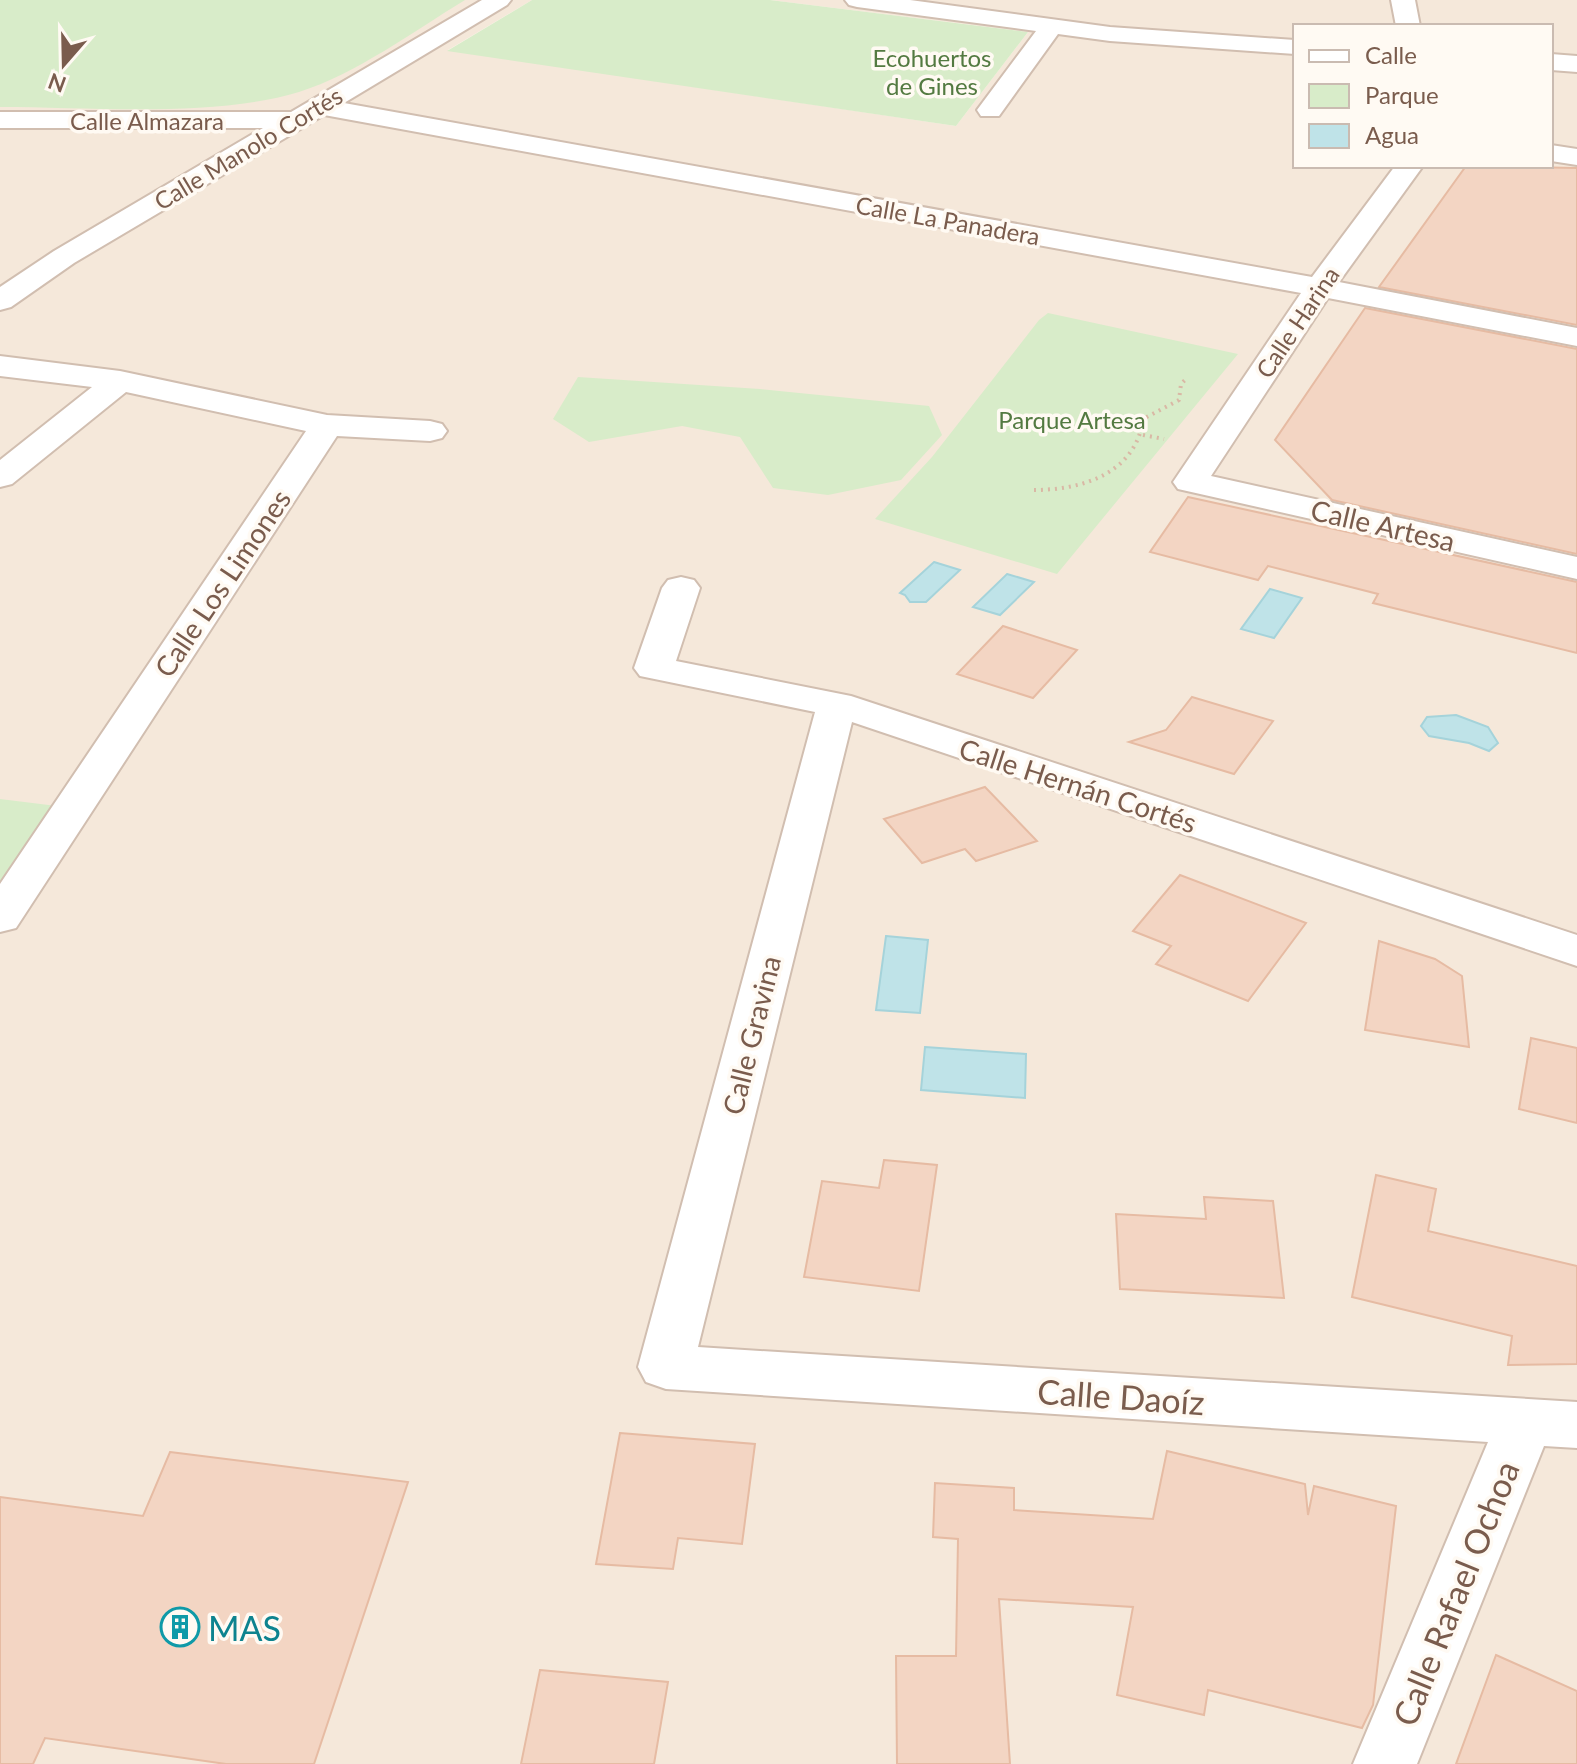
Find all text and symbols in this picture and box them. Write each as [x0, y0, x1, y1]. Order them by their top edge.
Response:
north arrow [24, 24, 104, 104]
legend [1293, 24, 1553, 168]
text: Calle [1365, 40, 1417, 69]
park label: Ecohuertos de Gines [873, 43, 991, 100]
text: N [44, 68, 70, 99]
street label: Calle Manolo Cortés [149, 80, 347, 216]
text: Parque [1365, 80, 1439, 109]
street label: Calle Almazara [70, 106, 224, 135]
text: Agua [1365, 120, 1419, 149]
street label: Calle La Panadera [854, 190, 1042, 250]
street label: Calle Harina [1249, 261, 1345, 383]
park label: Parque Artesa [998, 405, 1146, 434]
street label: Calle Los Limones [147, 483, 297, 683]
street label: Calle Artesa [1308, 492, 1458, 558]
street label: Calle Hernán Cortés [955, 731, 1201, 839]
street label: Calle Gravina [715, 952, 787, 1118]
street label: Calle Daoíz [1036, 1370, 1206, 1422]
street label: Calle Rafael Ochoa [1383, 1455, 1527, 1731]
building icon: MAS [159, 1606, 201, 1648]
place label: MAS [208, 1607, 281, 1648]

